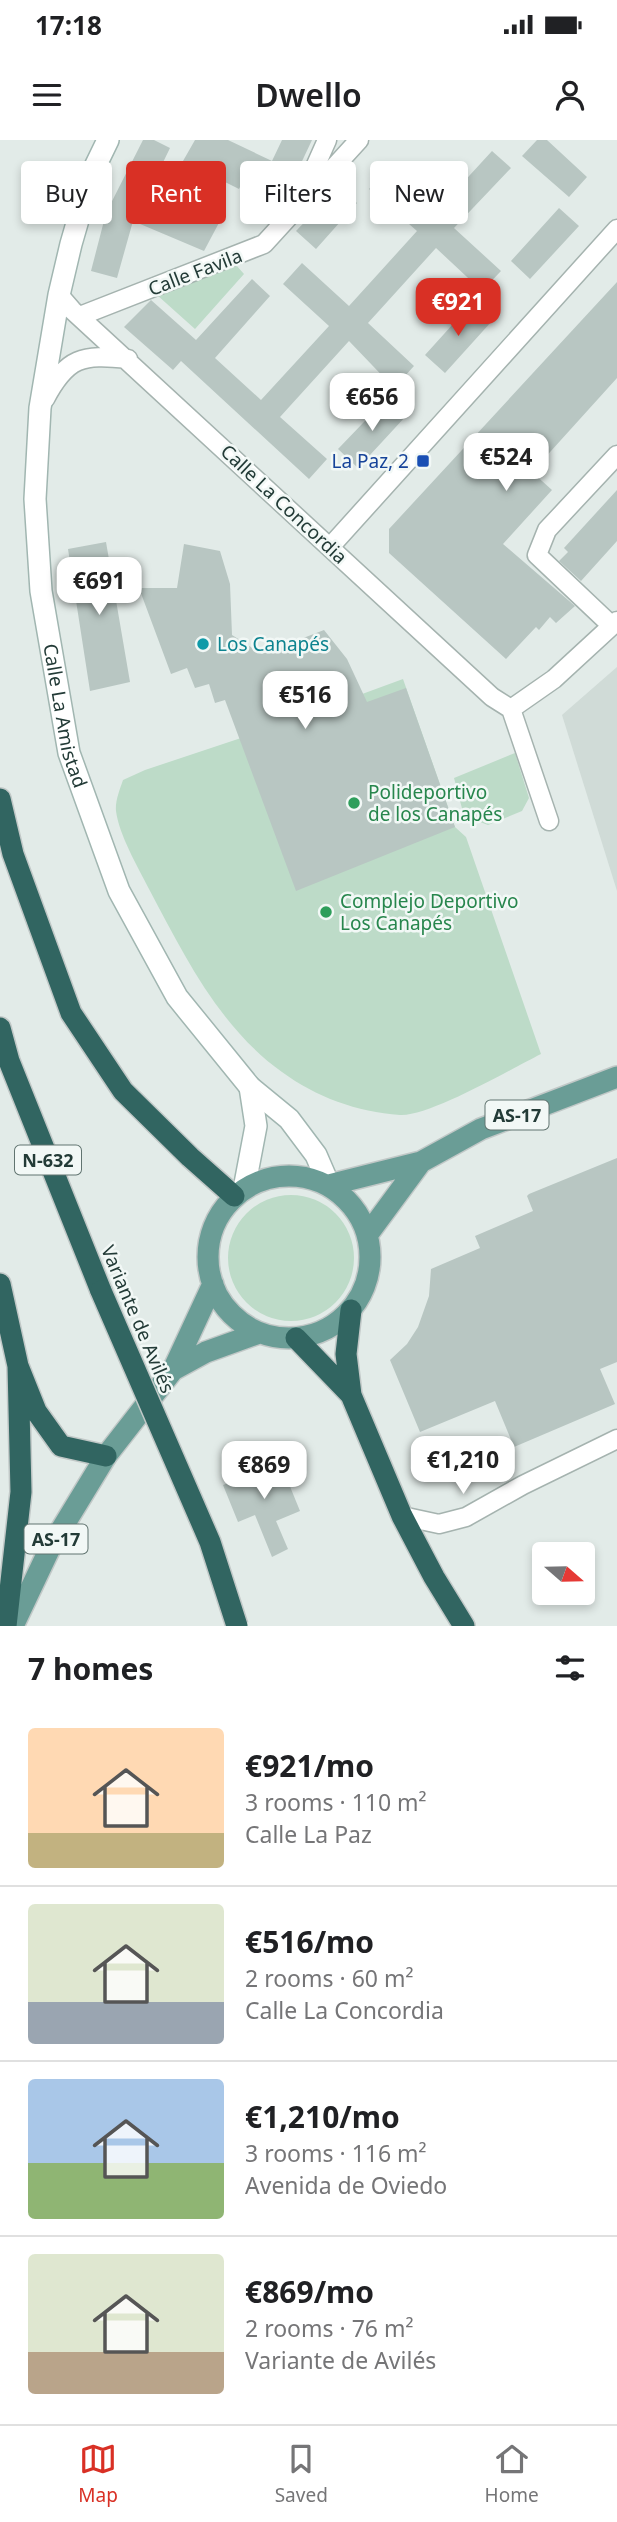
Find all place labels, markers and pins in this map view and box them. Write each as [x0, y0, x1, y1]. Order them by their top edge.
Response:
pin: €921 [417, 278, 499, 338]
pin: €656 [331, 373, 413, 433]
pin: €524 [465, 434, 547, 493]
place label: La Paz, 2 [331, 448, 409, 474]
marker: La Paz, 2 [415, 453, 431, 469]
pin: €691 [58, 558, 140, 617]
place label: Los Canapés [217, 631, 329, 657]
marker: Los Canapés [195, 636, 211, 652]
pin: €516 [264, 672, 346, 731]
place label: Polideportivo de los Canapés [368, 779, 502, 827]
marker: Polideportivo de los Canapés [346, 795, 362, 811]
place label: Complejo Deportivo Los Canapés [340, 888, 518, 936]
marker: Complejo Deportivo Los Canapés [318, 904, 334, 920]
pin: €1,210 [406, 1436, 520, 1496]
pin: €869 [223, 1442, 305, 1501]

